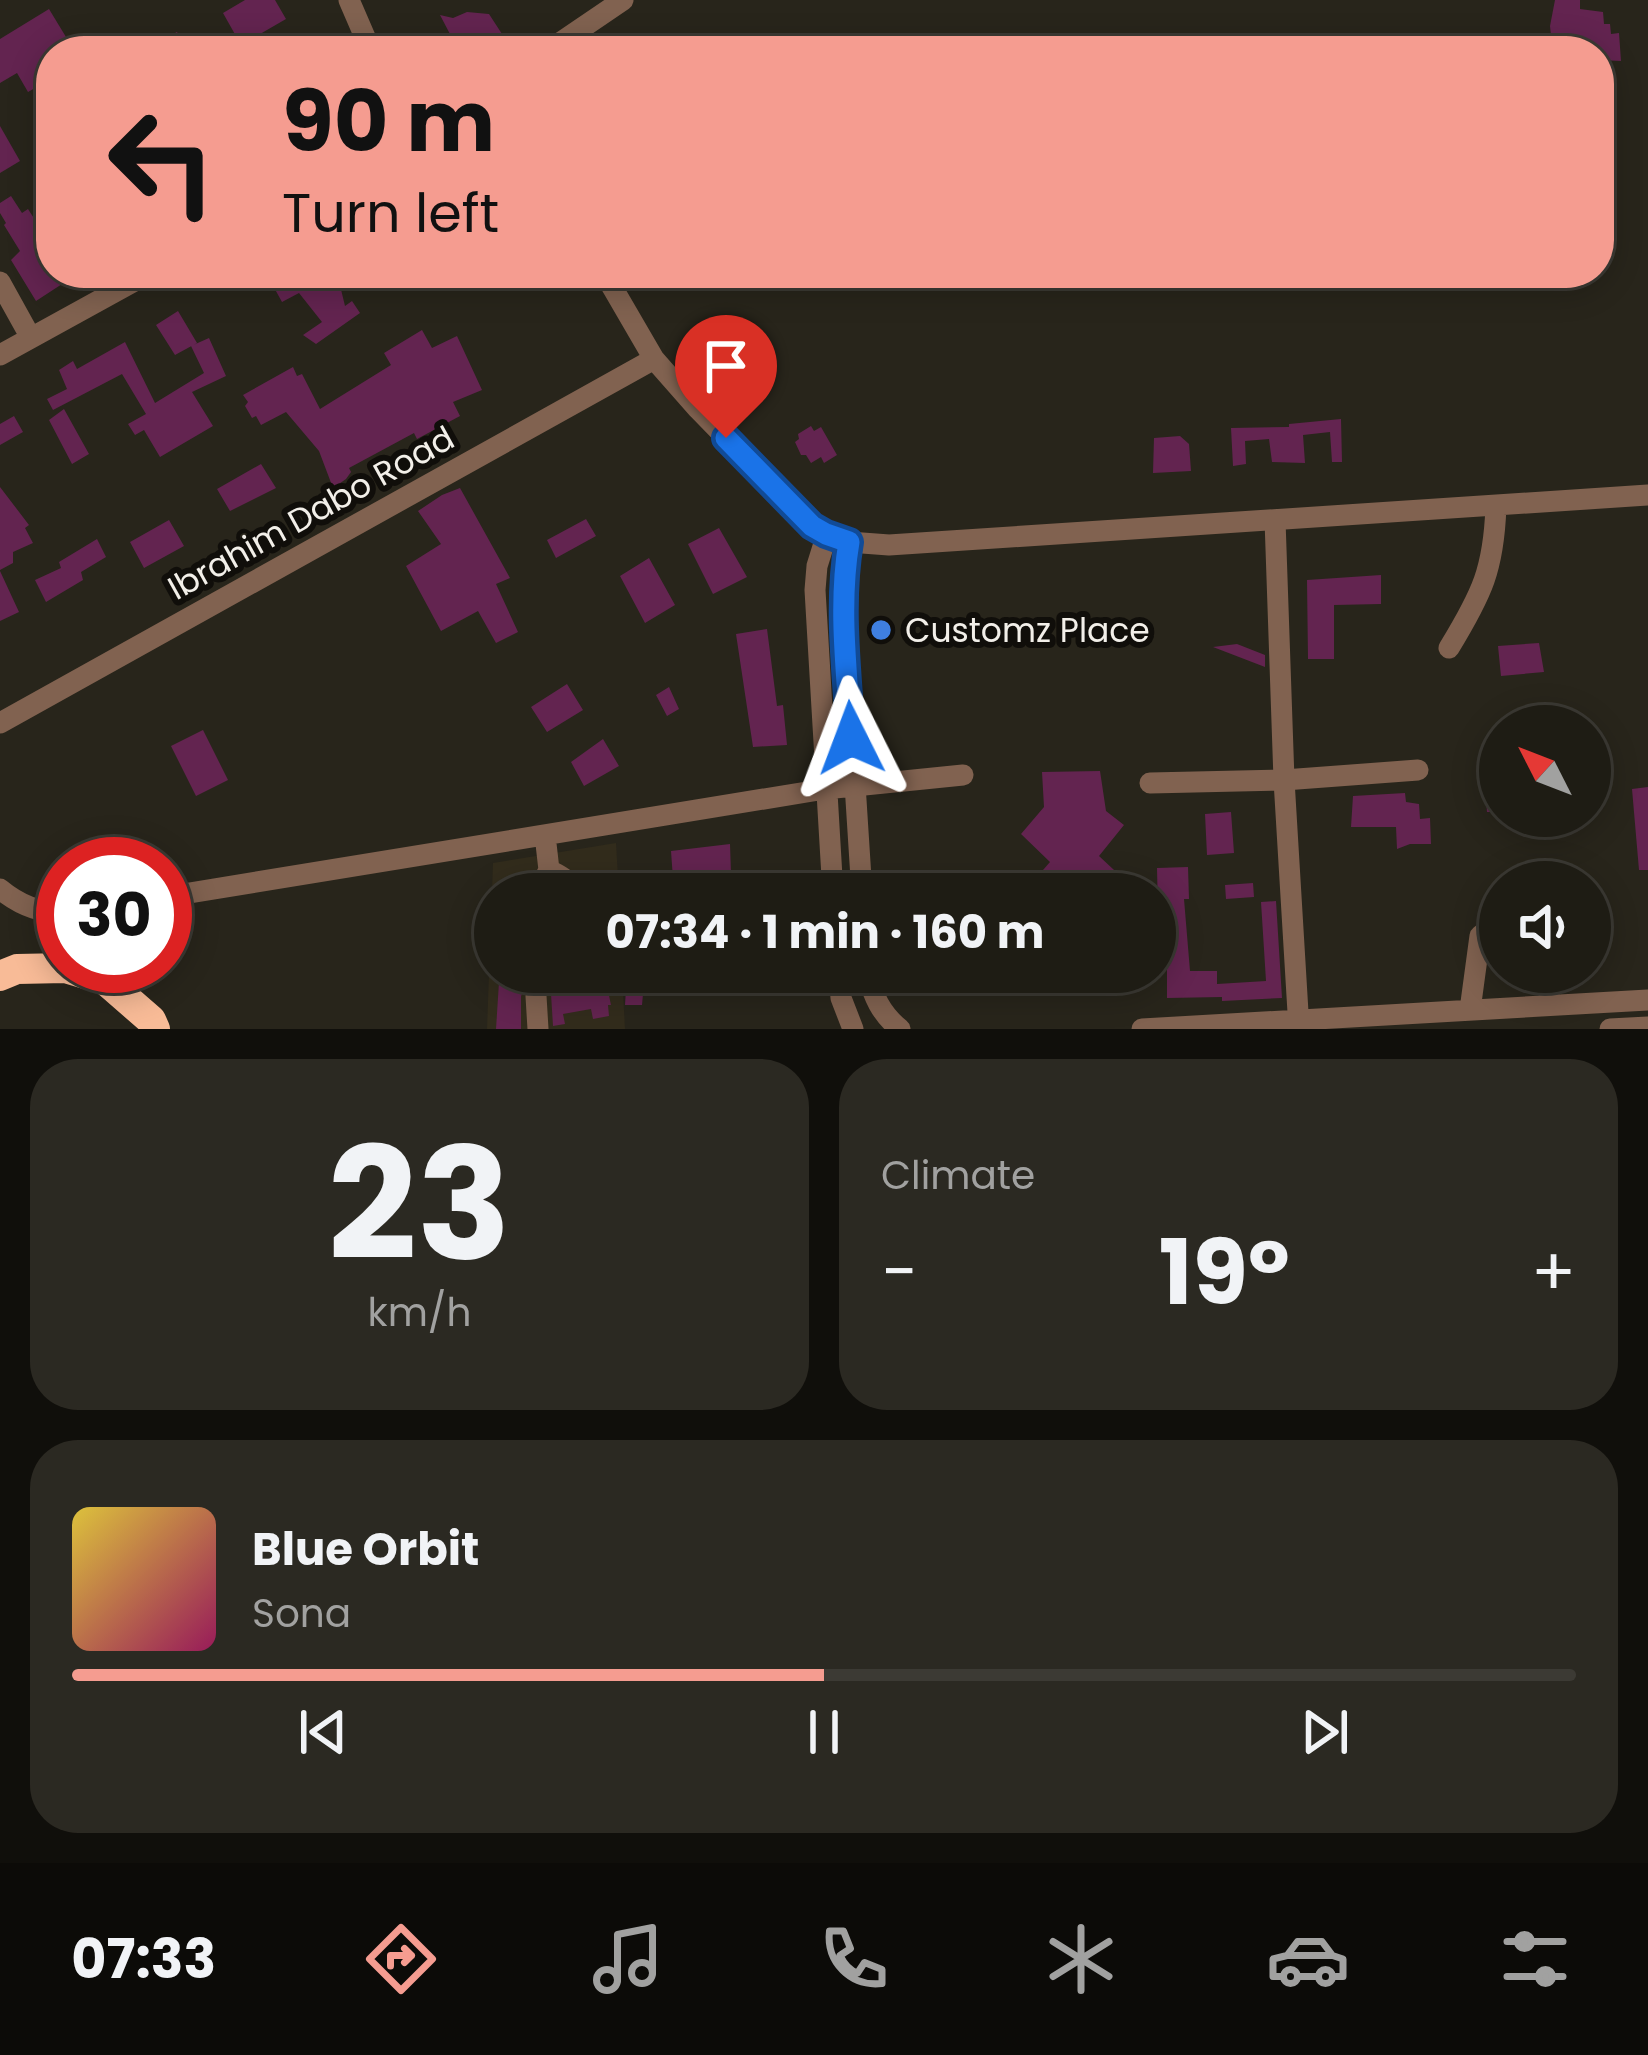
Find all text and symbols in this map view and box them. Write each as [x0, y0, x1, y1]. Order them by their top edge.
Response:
text: 90 m [282, 63, 495, 180]
icon: left [84, 84, 240, 240]
text: Turn left [282, 175, 499, 251]
pin [675, 315, 777, 438]
icon: arrive [693, 333, 759, 399]
street label: Ibrahim Dabo Road [159, 415, 463, 611]
place label: Customz Place [905, 607, 1150, 654]
marker: Customz Place [868, 617, 894, 643]
position arrow [788, 675, 914, 801]
north arrow [1479, 705, 1611, 837]
map controls [1479, 705, 1611, 993]
speed limit sign: 30 [36, 837, 192, 993]
button: sound [1479, 861, 1611, 993]
text: 07:34 · 1 min · 160 m [606, 901, 1044, 964]
text: 23 [328, 1095, 511, 1314]
text: Climate [881, 1148, 1035, 1203]
text: 19° [1159, 1209, 1290, 1336]
text: − [881, 1226, 917, 1318]
text: + [1531, 1226, 1576, 1318]
text: km/h [368, 1285, 471, 1340]
text: Blue Orbit [252, 1518, 479, 1581]
text: Sona [252, 1586, 351, 1641]
icon: previous [290, 1699, 356, 1765]
icon: pause [791, 1699, 857, 1765]
icon: next [1292, 1699, 1358, 1765]
icon: directions [359, 1917, 443, 2001]
icon: music [586, 1917, 670, 2001]
icon: phone [812, 1917, 896, 2001]
icon: climate [1039, 1917, 1123, 2001]
icon: car [1266, 1917, 1350, 2001]
icon: filters [1493, 1917, 1577, 2001]
text: 07:33 [71, 1921, 216, 1997]

